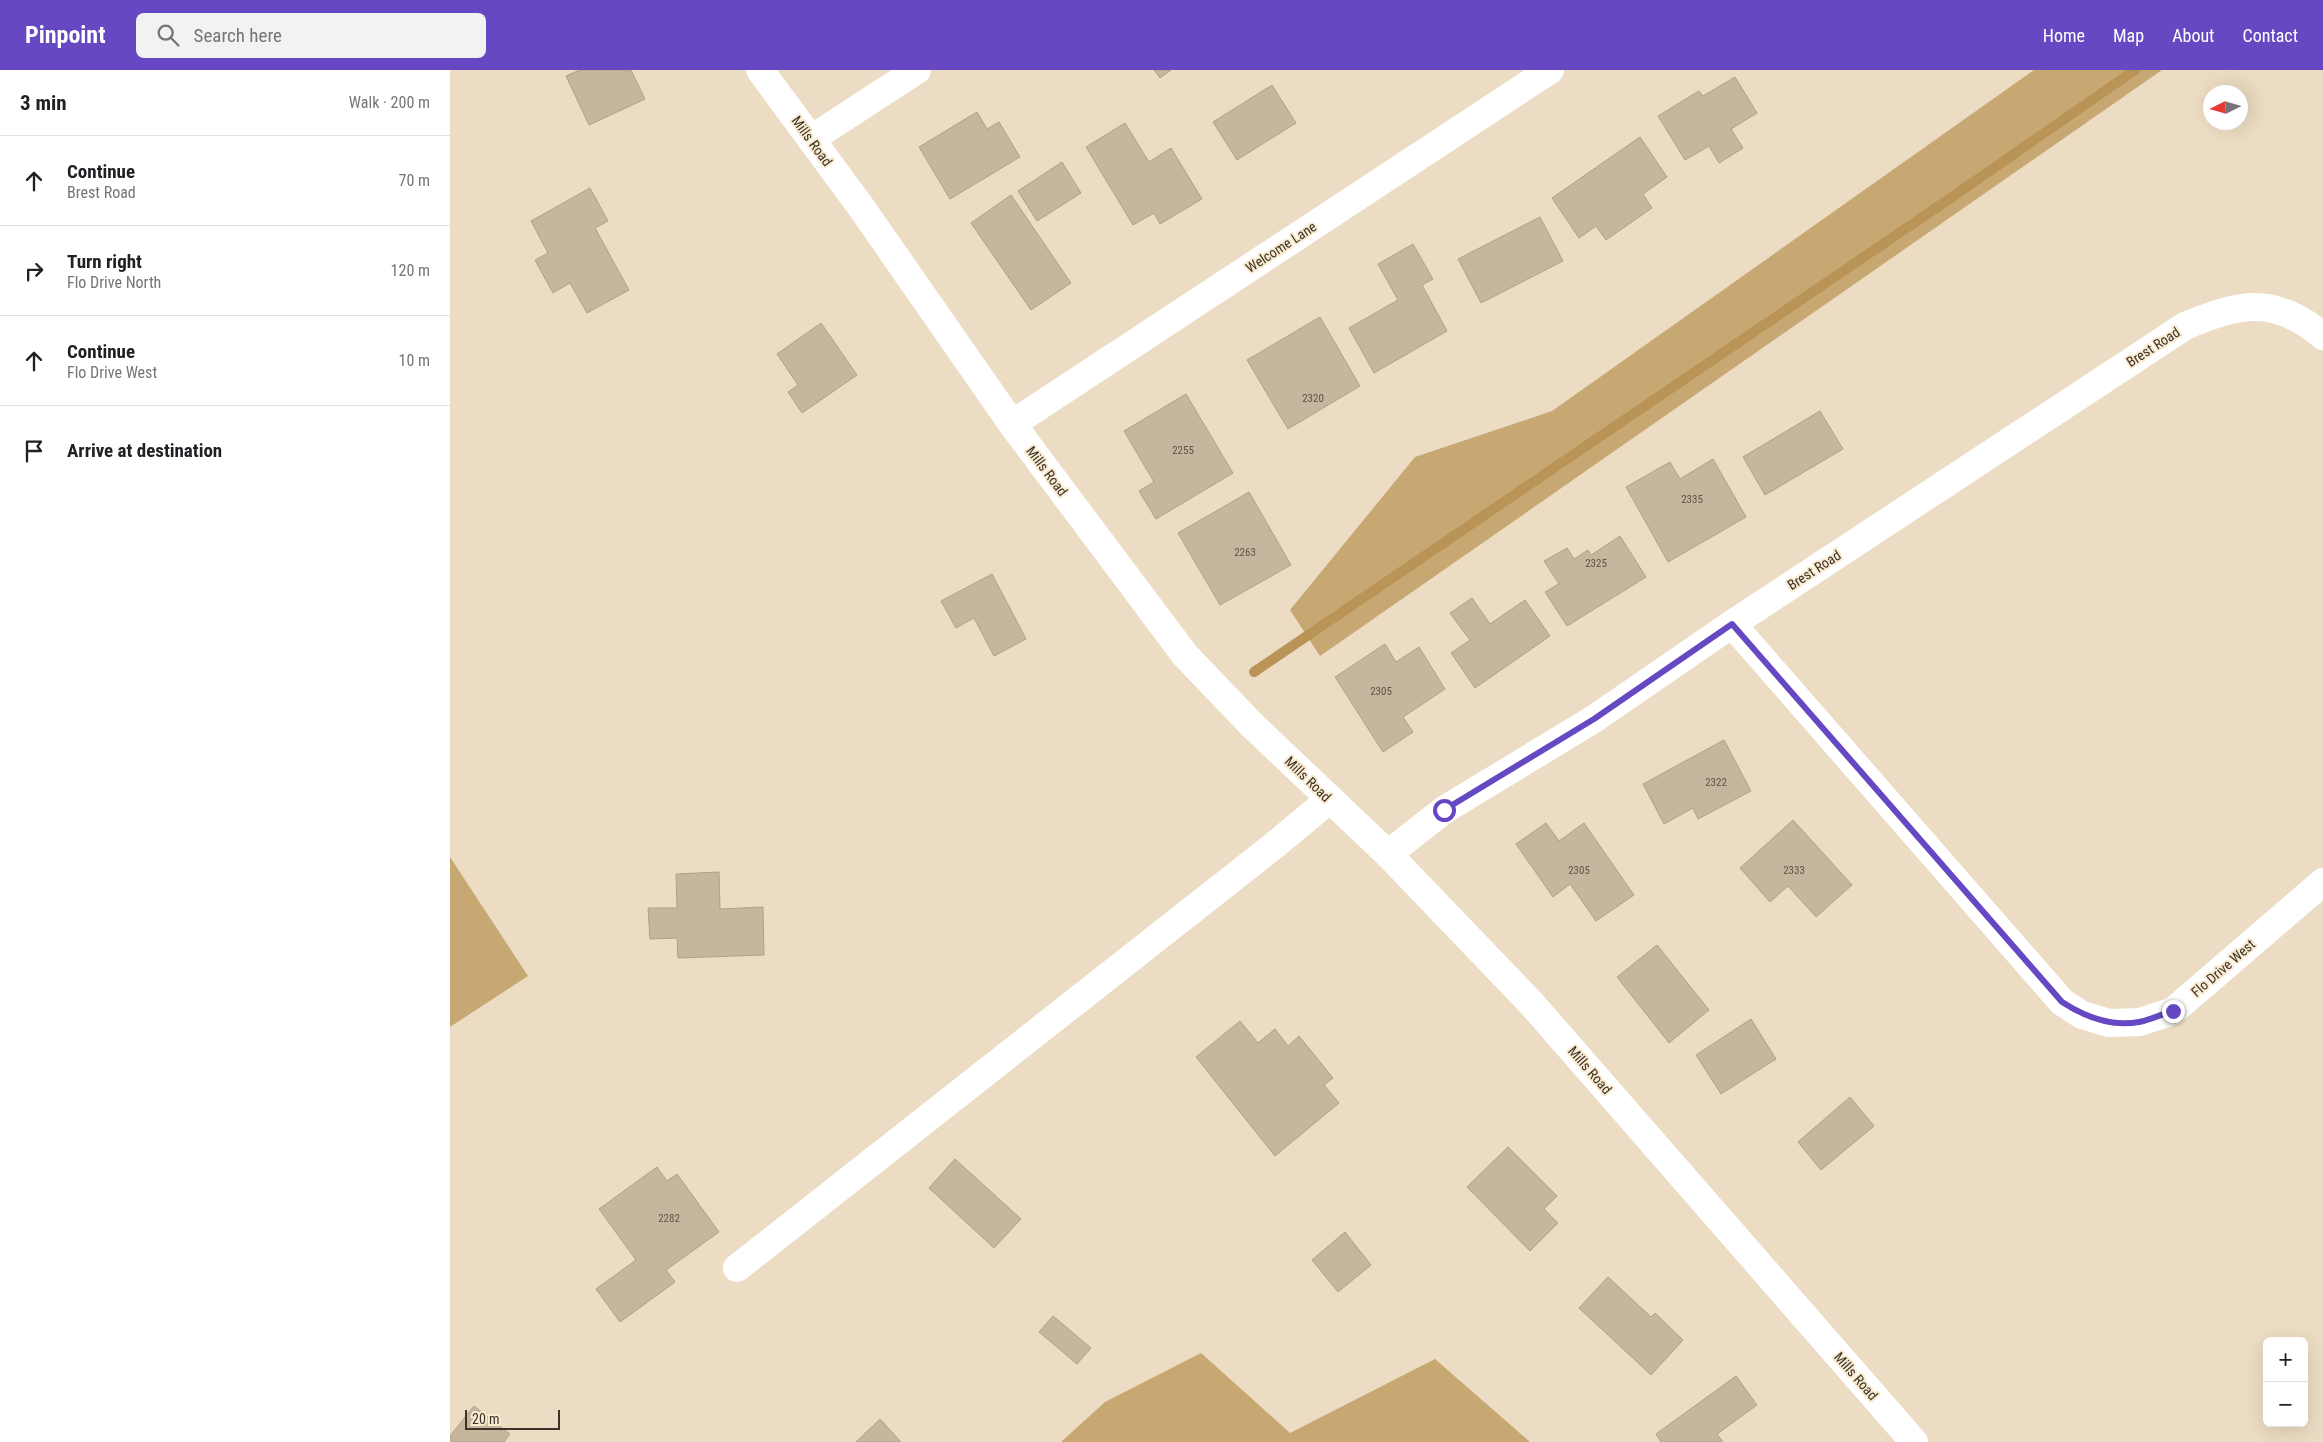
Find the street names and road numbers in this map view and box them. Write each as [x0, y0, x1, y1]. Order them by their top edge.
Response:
street label: Mills Road [789, 113, 835, 169]
street label: Welcome Lane [1243, 218, 1320, 276]
street label: Brest Road [2123, 324, 2183, 370]
street label: Mills Road [1023, 443, 1071, 499]
street label: Brest Road [1784, 547, 1844, 593]
street label: Mills Road [1282, 753, 1334, 805]
street label: Flo Drive West [2188, 936, 2258, 1000]
street label: Mills Road [1565, 1043, 1615, 1097]
street label: Mills Road [1831, 1349, 1881, 1403]

